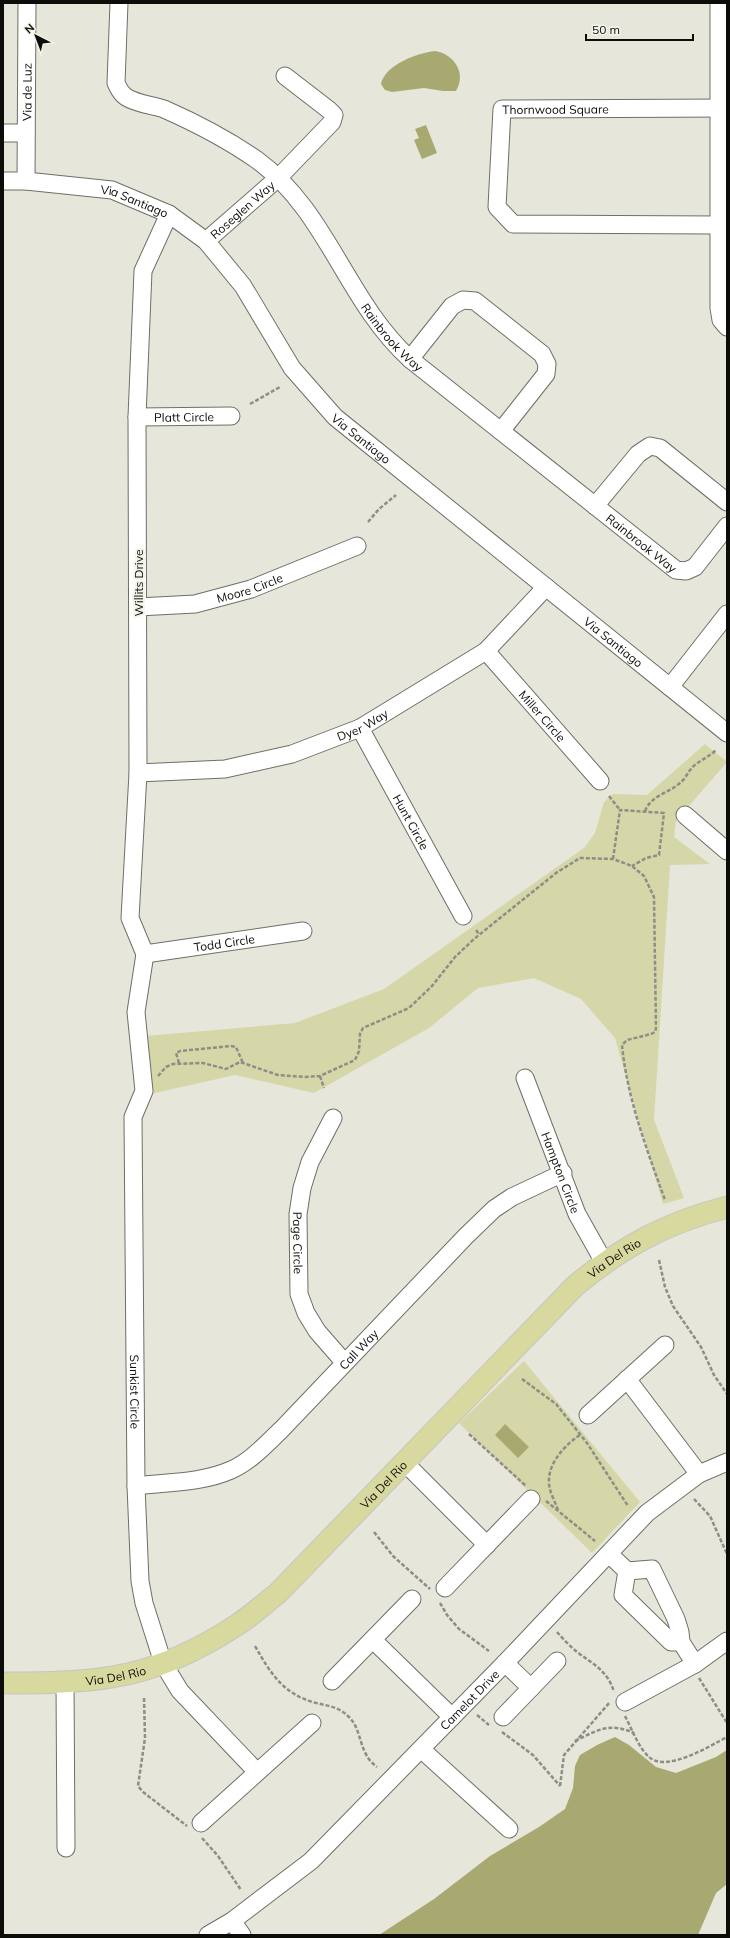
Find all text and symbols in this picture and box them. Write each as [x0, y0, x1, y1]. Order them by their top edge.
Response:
north arrow [16, 16, 56, 56]
scale bar [586, 16, 693, 42]
text: N [22, 21, 37, 37]
text: 50 m [592, 22, 620, 37]
street label: Via de Luz [19, 63, 34, 121]
street label: Thornwood Square [502, 101, 609, 116]
street label: Roseglen Way [207, 177, 278, 242]
street label: Via Santiago [100, 181, 171, 220]
street label: Rainbrook Way [358, 300, 427, 374]
street label: Platt Circle [154, 409, 214, 424]
street label: Via Santiago [329, 410, 394, 467]
street label: Rainbrook Way [603, 510, 681, 576]
street label: Willits Drive [131, 549, 146, 617]
street label: Moore Circle [215, 570, 285, 605]
street label: Via Santiago [581, 613, 646, 670]
street label: Miller Circle [516, 687, 569, 745]
street label: Dyer Way [335, 705, 391, 744]
street label: Hunt Circle [390, 791, 433, 852]
street label: Todd Circle [193, 931, 256, 954]
street label: Hampton Circle [539, 1130, 583, 1215]
street label: Page Circle [290, 1212, 306, 1274]
street label: Via Del Rio [584, 1234, 643, 1281]
street label: Call Way [335, 1325, 381, 1372]
street label: Sunkist Circle [127, 1354, 143, 1429]
street label: Via Del Rio [357, 1457, 410, 1511]
street label: Via Del Rio [85, 1662, 148, 1688]
street label: Camelot Drive [436, 1666, 502, 1733]

